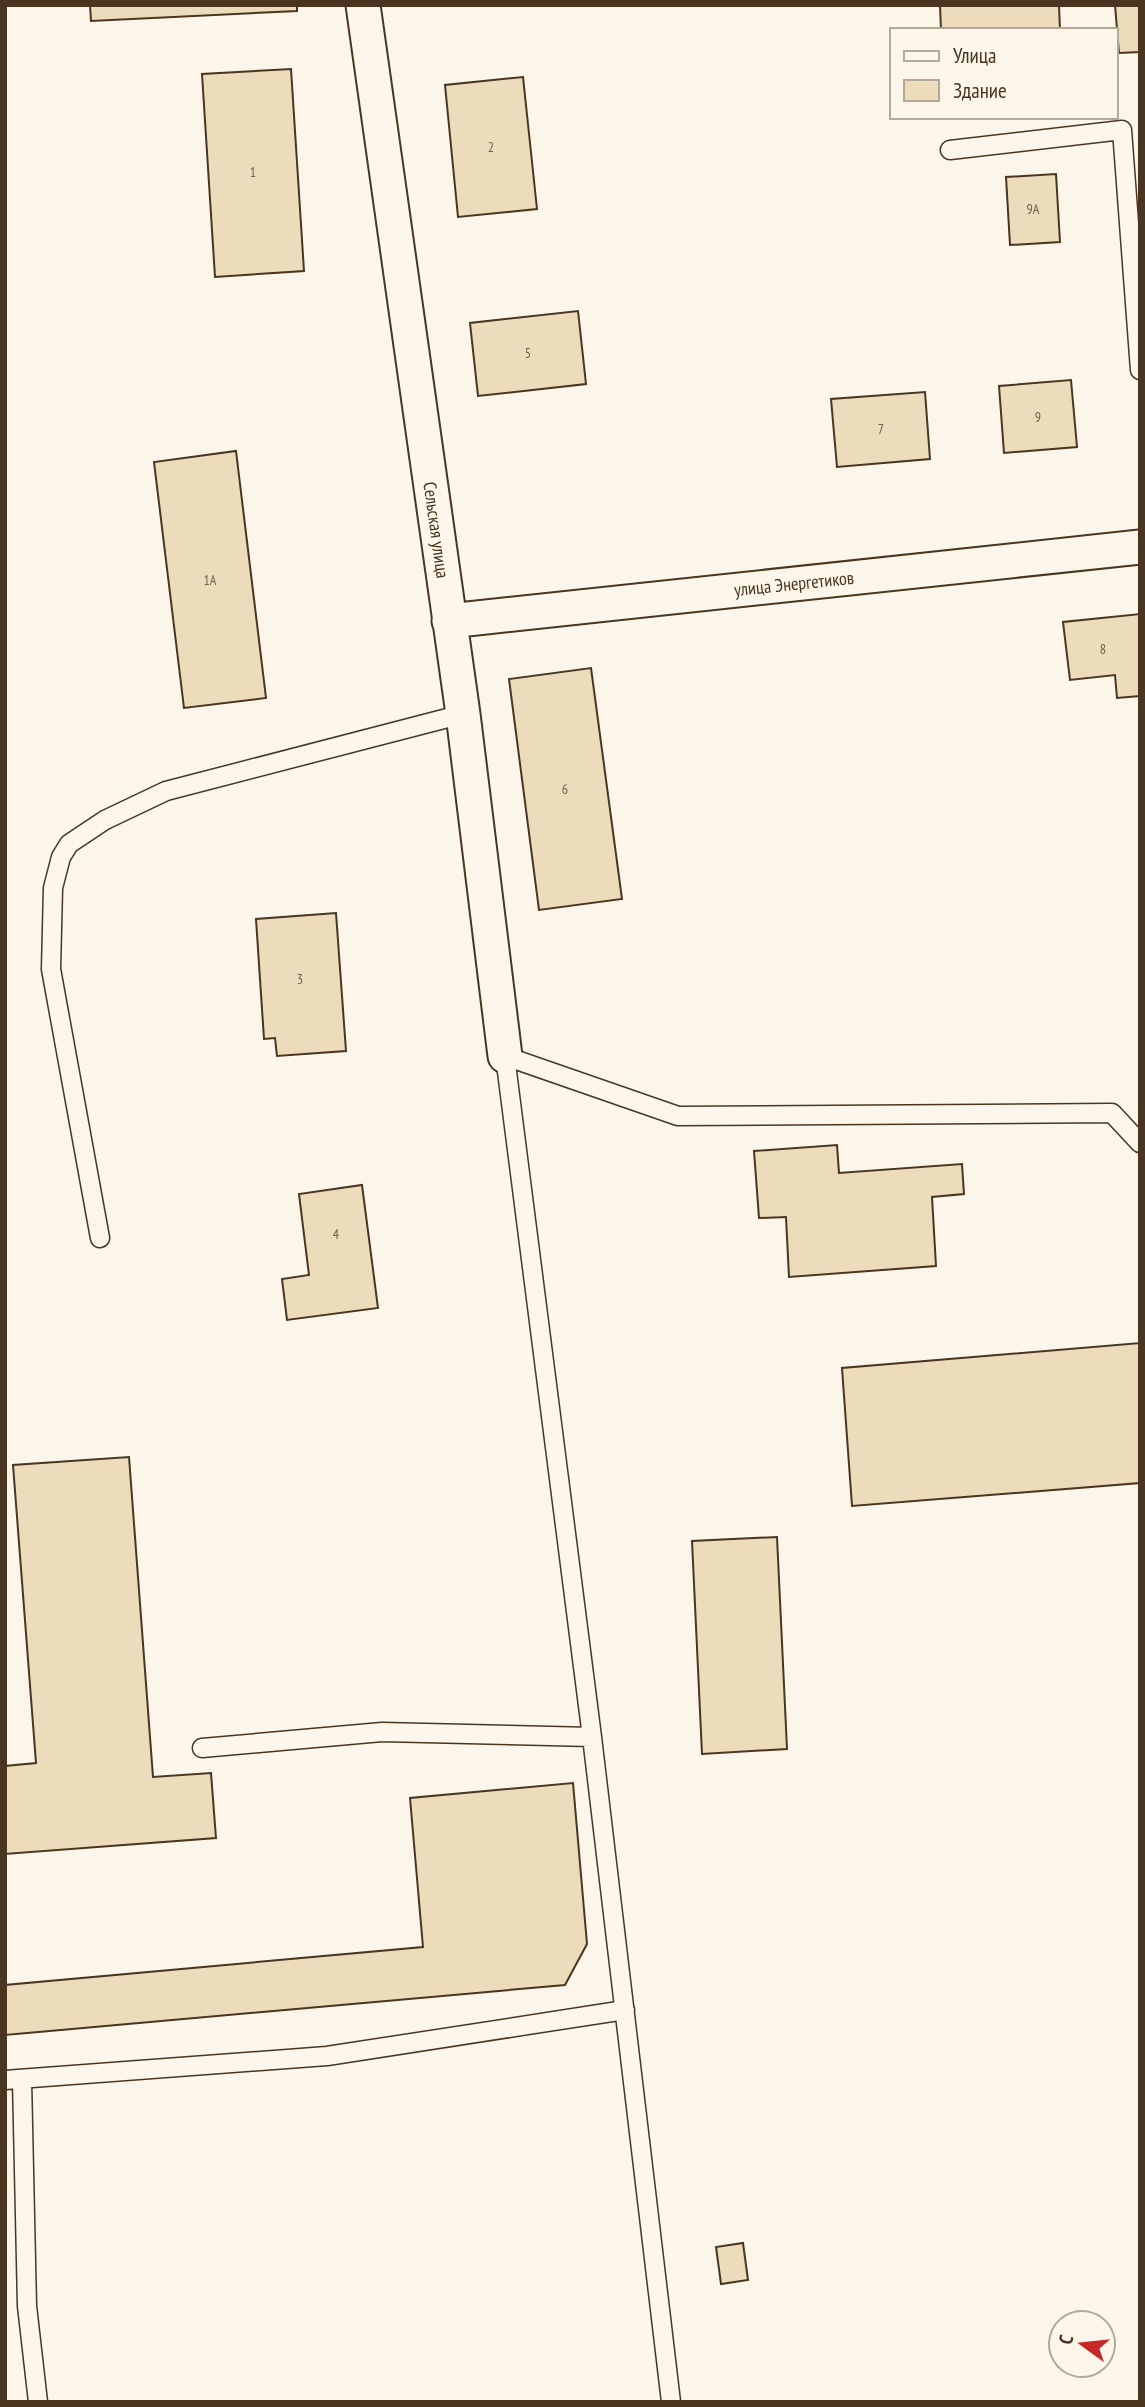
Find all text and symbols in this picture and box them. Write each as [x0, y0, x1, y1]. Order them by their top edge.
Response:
legend [890, 28, 1117, 119]
text: Улица [953, 42, 996, 69]
text: Здание [953, 77, 1007, 104]
house number: 2 [488, 138, 494, 156]
house number: 1 [250, 163, 256, 181]
house number: 9А [1027, 200, 1040, 218]
house number: 5 [525, 344, 531, 362]
house number: 9 [1035, 408, 1041, 426]
house number: 7 [878, 420, 884, 438]
street label: Сельская улица [418, 480, 455, 580]
street label: улица Энергетиков [733, 566, 855, 601]
house number: 1А [204, 571, 217, 589]
house number: 8 [1100, 640, 1106, 658]
house number: 6 [562, 780, 568, 798]
house number: 3 [297, 970, 303, 988]
house number: 4 [333, 1225, 340, 1243]
north arrow [1047, 2309, 1117, 2379]
text: С [1053, 2332, 1078, 2347]

